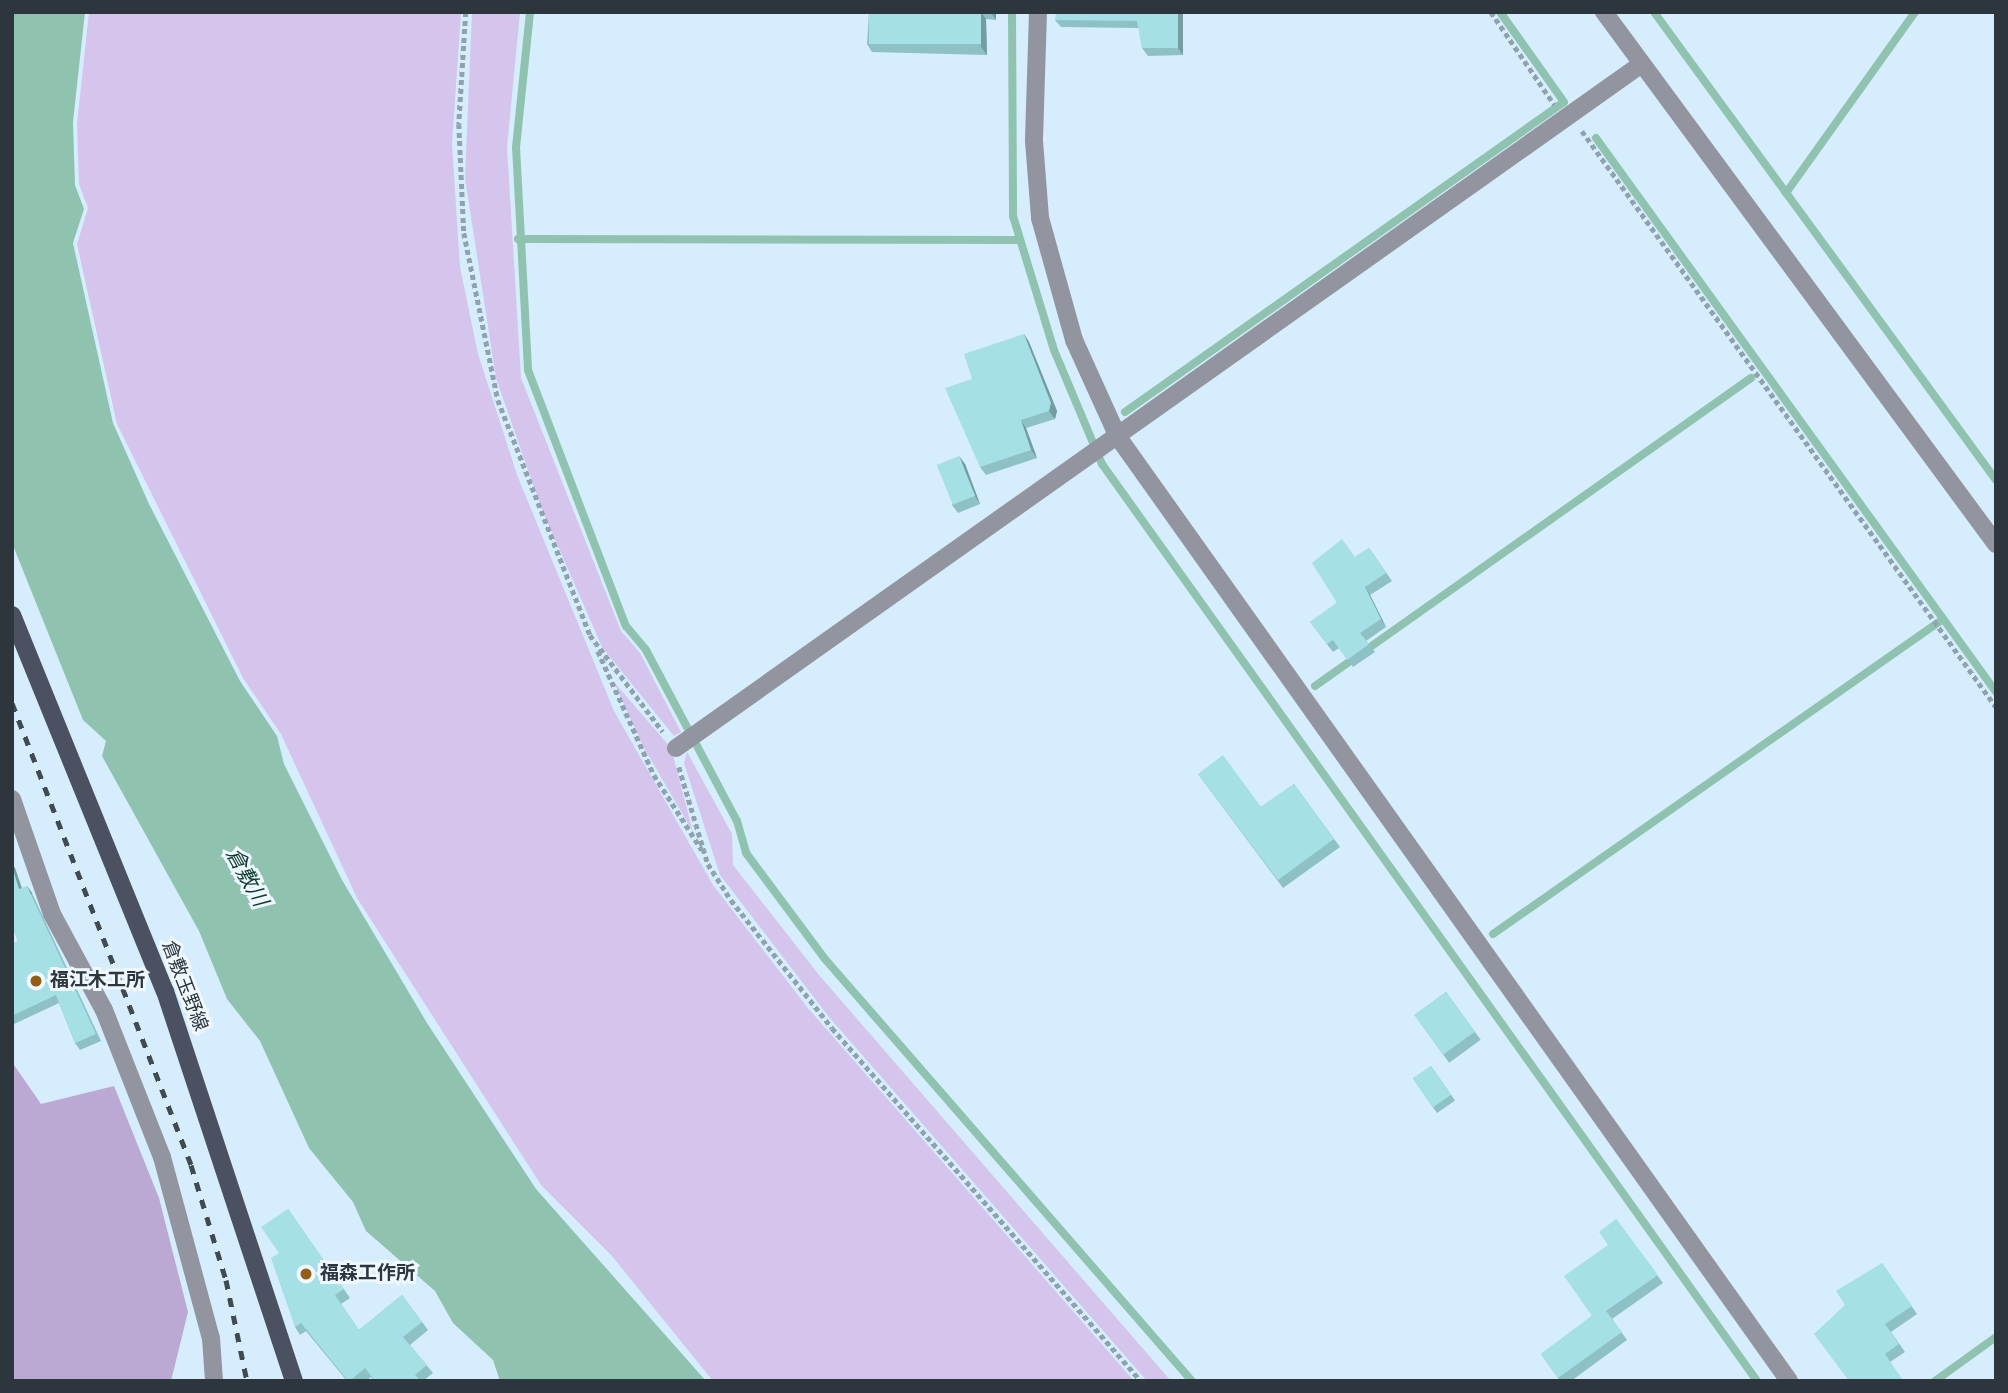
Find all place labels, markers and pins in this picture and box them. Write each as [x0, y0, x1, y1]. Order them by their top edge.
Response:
place label: 福江木工所 [50, 970, 145, 992]
marker: 福江木工所 [28, 973, 44, 989]
place label: 福森工作所 [320, 1263, 415, 1285]
marker: 福森工作所 [298, 1266, 314, 1282]

